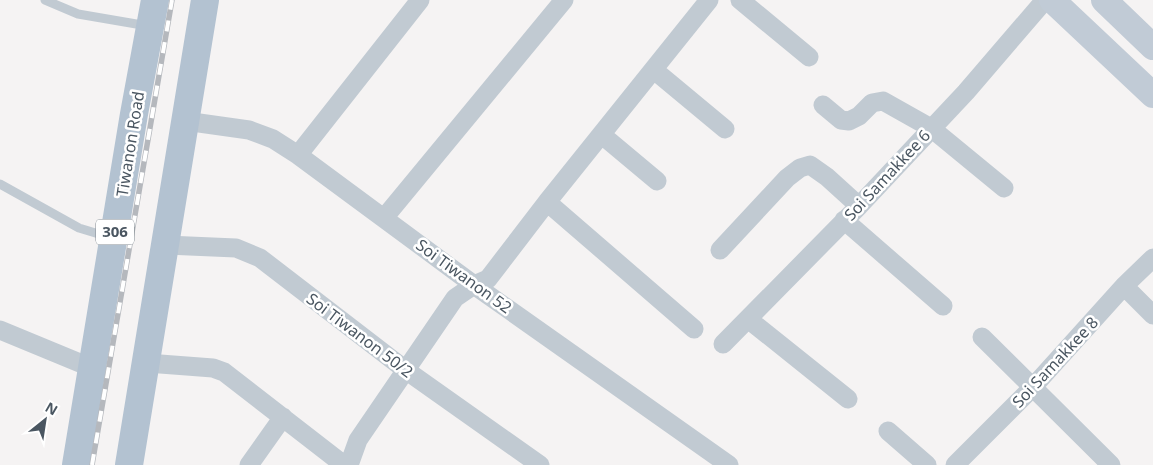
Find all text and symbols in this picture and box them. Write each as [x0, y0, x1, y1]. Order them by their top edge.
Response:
street label: Tiwanon Road [111, 90, 149, 198]
street label: Soi Samakkee 6 [839, 125, 935, 225]
road number: 306 [96, 220, 134, 244]
street label: Soi Tiwanon 52 [412, 234, 516, 318]
street label: Soi Tiwanon 50/2 [302, 288, 418, 382]
street label: Soi Samakkee 8 [1007, 312, 1103, 412]
north arrow [20, 395, 70, 445]
text: N [42, 397, 61, 419]

